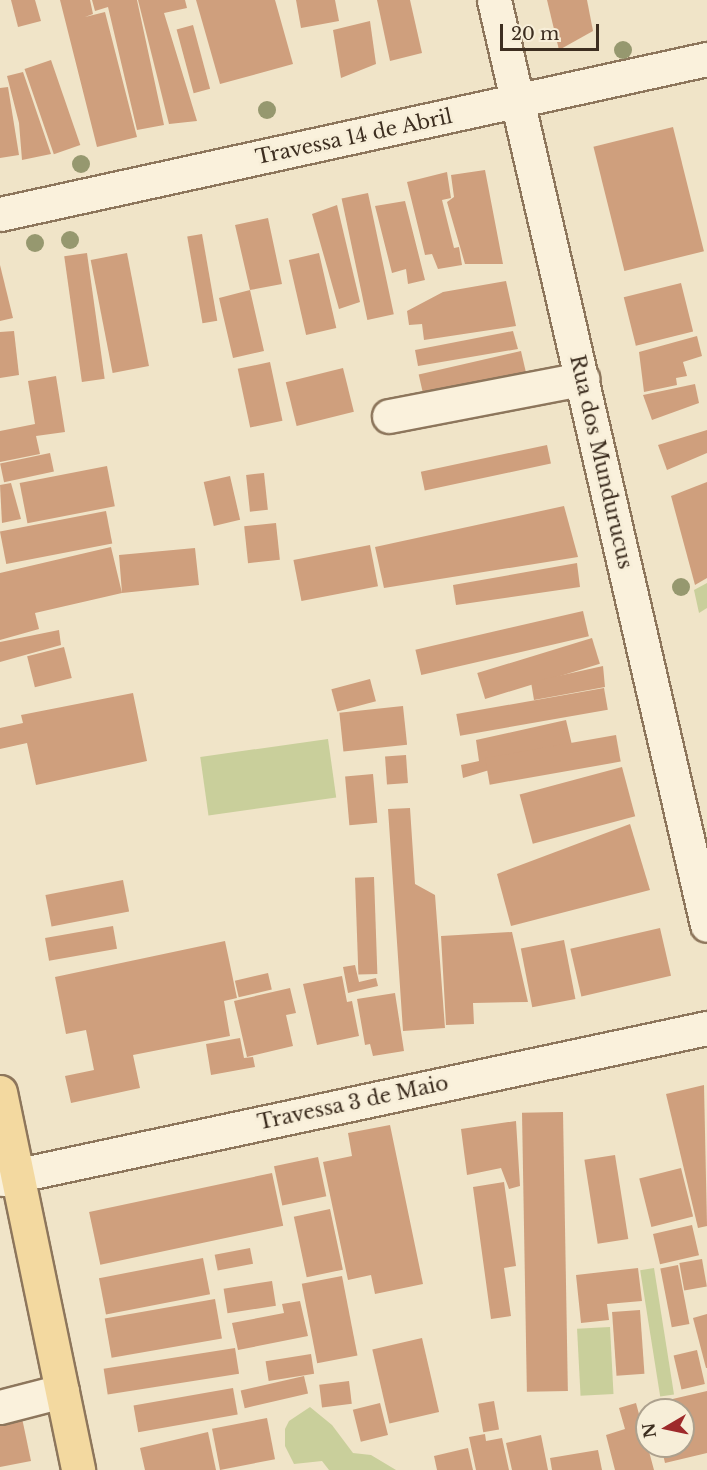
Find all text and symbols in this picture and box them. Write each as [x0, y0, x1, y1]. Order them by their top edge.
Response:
scale bar [503, 12, 602, 50]
text: 20 m [511, 23, 559, 45]
street label: Travessa 14 de Abril [253, 104, 455, 170]
street label: Rua dos Mundurucus [565, 353, 637, 571]
street label: Travessa 3 de Maio [255, 1071, 451, 1135]
north arrow [635, 1398, 695, 1458]
text: N [638, 1422, 660, 1440]

